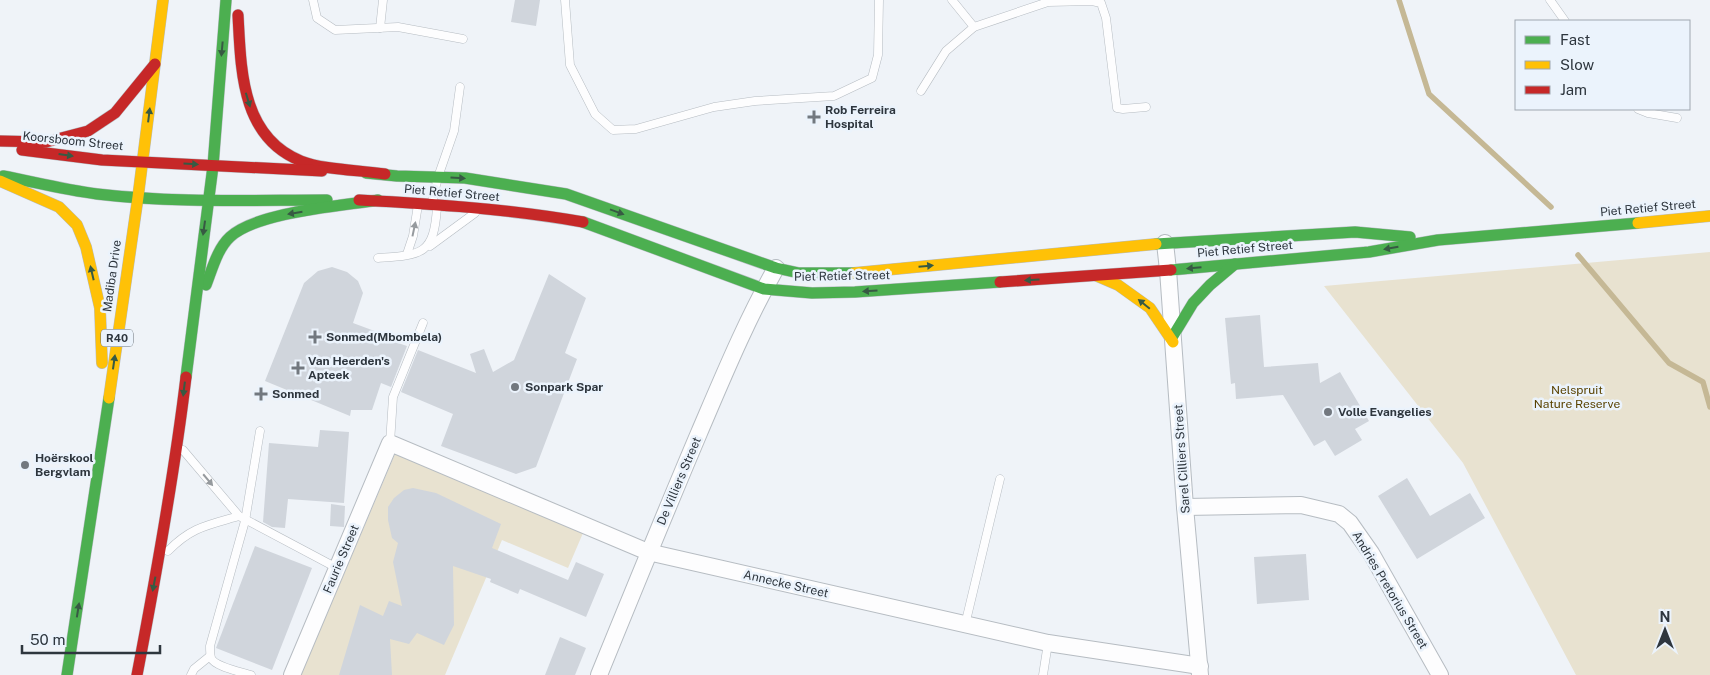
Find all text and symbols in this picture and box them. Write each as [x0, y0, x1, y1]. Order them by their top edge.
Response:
legend [1515, 20, 1690, 110]
text: Fast [1560, 31, 1590, 48]
one-way arrow [218, 41, 226, 57]
text: Slow [1560, 56, 1595, 73]
text: Jam [1560, 81, 1587, 98]
one-way arrow [244, 93, 252, 108]
place label: Rob Ferreira Hospital [825, 103, 896, 131]
one-way arrow [145, 106, 153, 122]
marker: Rob Ferreira Hospital [807, 110, 821, 124]
street label: Koorsboom Street [22, 129, 124, 153]
one-way arrow [58, 151, 74, 159]
one-way arrow [184, 161, 200, 169]
one-way arrow [451, 174, 467, 182]
street label: Piet Retief Street [404, 182, 501, 204]
street label: Piet Retief Street [1600, 197, 1697, 219]
one-way arrow [609, 209, 624, 216]
one-way arrow [287, 210, 303, 218]
one-way arrow [200, 220, 208, 236]
one-way arrow [410, 222, 418, 237]
street label: Piet Retief Street [1197, 238, 1294, 260]
street label: Madiba Drive [100, 239, 124, 313]
one-way arrow [1382, 245, 1398, 253]
one-way arrow [918, 262, 934, 270]
one-way arrow [1186, 264, 1202, 272]
one-way arrow [88, 265, 96, 280]
street label: Piet Retief Street [794, 268, 890, 284]
one-way arrow [1024, 276, 1040, 284]
one-way arrow [862, 288, 878, 296]
one-way arrow [1138, 298, 1151, 309]
road number: R40 [101, 329, 133, 346]
marker: Sonmed(Mbombela) [308, 330, 322, 344]
place label: Sonmed(Mbombela) [326, 330, 442, 344]
one-way arrow [110, 354, 118, 370]
place label: Van Heerden's Apteek [308, 354, 390, 382]
marker: Van Heerden's Apteek [292, 362, 304, 374]
place label: Sonpark Spar [525, 380, 603, 394]
one-way arrow [180, 381, 188, 397]
marker: Sonpark Spar [509, 381, 521, 393]
park label: Nelspruit Nature Reserve [1534, 383, 1620, 411]
marker: Sonmed [254, 387, 268, 401]
place label: Sonmed [272, 387, 319, 401]
street label: Sarel Cilliers Street [1171, 404, 1193, 514]
place label: Volle Evangelies [1338, 405, 1432, 419]
marker: Volle Evangelies [1322, 406, 1334, 418]
street label: De Villiers Street [654, 435, 704, 527]
place label: Hoërskool Bergvlam [35, 451, 94, 479]
marker: Hoërskool Bergvlam [19, 459, 31, 471]
one-way arrow [203, 473, 214, 486]
street label: Faurie Street [320, 522, 362, 595]
street label: Andries Pretorius Street [1349, 529, 1431, 652]
street label: Annecke Street [742, 567, 830, 601]
one-way arrow [150, 576, 158, 592]
one-way arrow [74, 601, 82, 617]
north arrow [1640, 605, 1690, 655]
text: N [1660, 609, 1670, 625]
scale bar [22, 622, 160, 654]
text: 50 m [30, 631, 65, 648]

